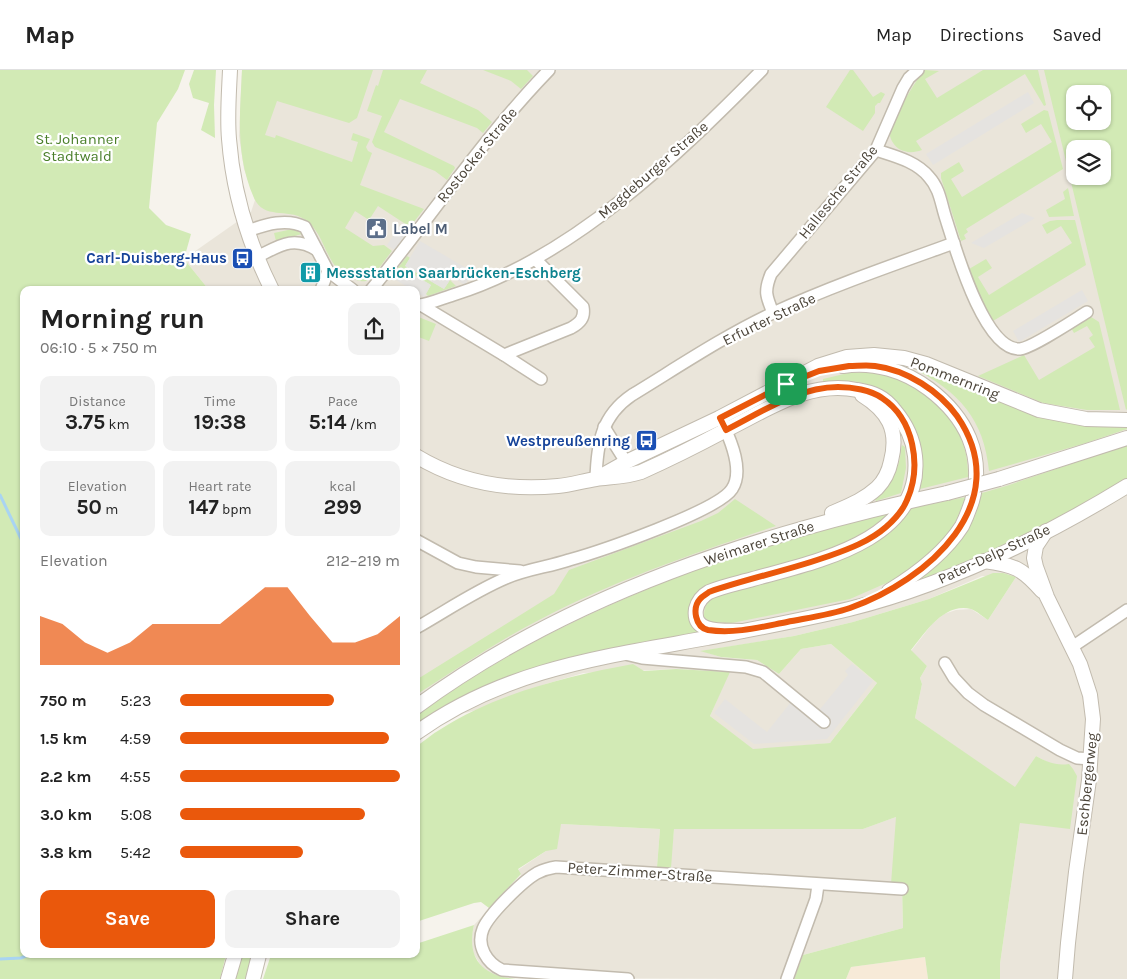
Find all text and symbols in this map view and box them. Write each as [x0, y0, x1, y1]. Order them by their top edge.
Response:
text: Map [25, 21, 75, 49]
text: Map [876, 24, 912, 46]
text: Directions [940, 24, 1024, 46]
text: Saved [1052, 24, 1102, 46]
map controls [1066, 85, 1111, 185]
button: locate [1066, 85, 1111, 130]
street label: Rostocker Straße [433, 104, 521, 206]
street label: Magdeburger Straße [594, 117, 712, 223]
park label: St. Johanner Stadtwald [35, 130, 119, 165]
button: layers [1066, 140, 1111, 185]
street label: Hallesche Straße [795, 141, 881, 243]
public building icon: Label M [365, 217, 389, 241]
place label: Label M [393, 220, 448, 238]
bus stop icon: Carl-Duisberg-Haus [231, 246, 255, 270]
place label: Carl-Duisberg-Haus [86, 249, 227, 267]
building icon: Messstation Saarbrücken-Eschberg [298, 261, 322, 285]
place label: Messstation Saarbrücken-Eschberg [326, 264, 581, 282]
street label: Erfurter Straße [720, 289, 818, 349]
text: Morning run [40, 302, 205, 335]
button: share [348, 303, 400, 355]
text: 06:10 · 5 × 750 m [40, 338, 157, 357]
street label: Pommernring [908, 353, 1003, 403]
pin [765, 363, 807, 405]
icon: arrive [772, 370, 800, 398]
text: Distance [69, 393, 126, 410]
text: Time [204, 393, 236, 410]
text: Pace [328, 393, 358, 410]
text: 3.75 [65, 410, 105, 434]
text: 19:38 [194, 410, 246, 434]
text: 5:14 [309, 410, 346, 434]
text: km [105, 416, 130, 433]
text: /km [346, 416, 377, 433]
bus stop icon: Westpreußenring [634, 429, 658, 453]
place label: Westpreußenring [506, 432, 630, 450]
text: Elevation [68, 478, 127, 495]
text: Heart rate [188, 478, 252, 495]
text: kcal [329, 478, 356, 495]
text: 50 [76, 495, 102, 519]
text: 147 [188, 495, 219, 519]
text: 299 [323, 495, 362, 519]
text: m [102, 501, 118, 518]
text: bpm [219, 501, 252, 518]
street label: Weimarer Straße [702, 517, 816, 569]
street label: Pater-Delp-Straße [935, 520, 1053, 588]
text: Elevation [40, 551, 108, 570]
text: 212–219 m [326, 551, 400, 570]
text: 750 m [40, 691, 87, 710]
text: 5:23 [120, 691, 151, 710]
text: 1.5 km [40, 729, 87, 748]
text: 4:59 [120, 729, 151, 748]
street label: Eschbergerweg [1073, 731, 1101, 836]
text: 2.2 km [40, 767, 92, 786]
text: 4:55 [120, 767, 151, 786]
text: 3.0 km [40, 805, 92, 824]
text: 5:08 [120, 805, 152, 824]
text: 3.8 km [40, 843, 92, 862]
text: 5:42 [120, 843, 151, 862]
street label: Peter-Zimmer-Straße [567, 858, 713, 886]
button: Save [40, 890, 215, 948]
button: Share [225, 890, 400, 948]

